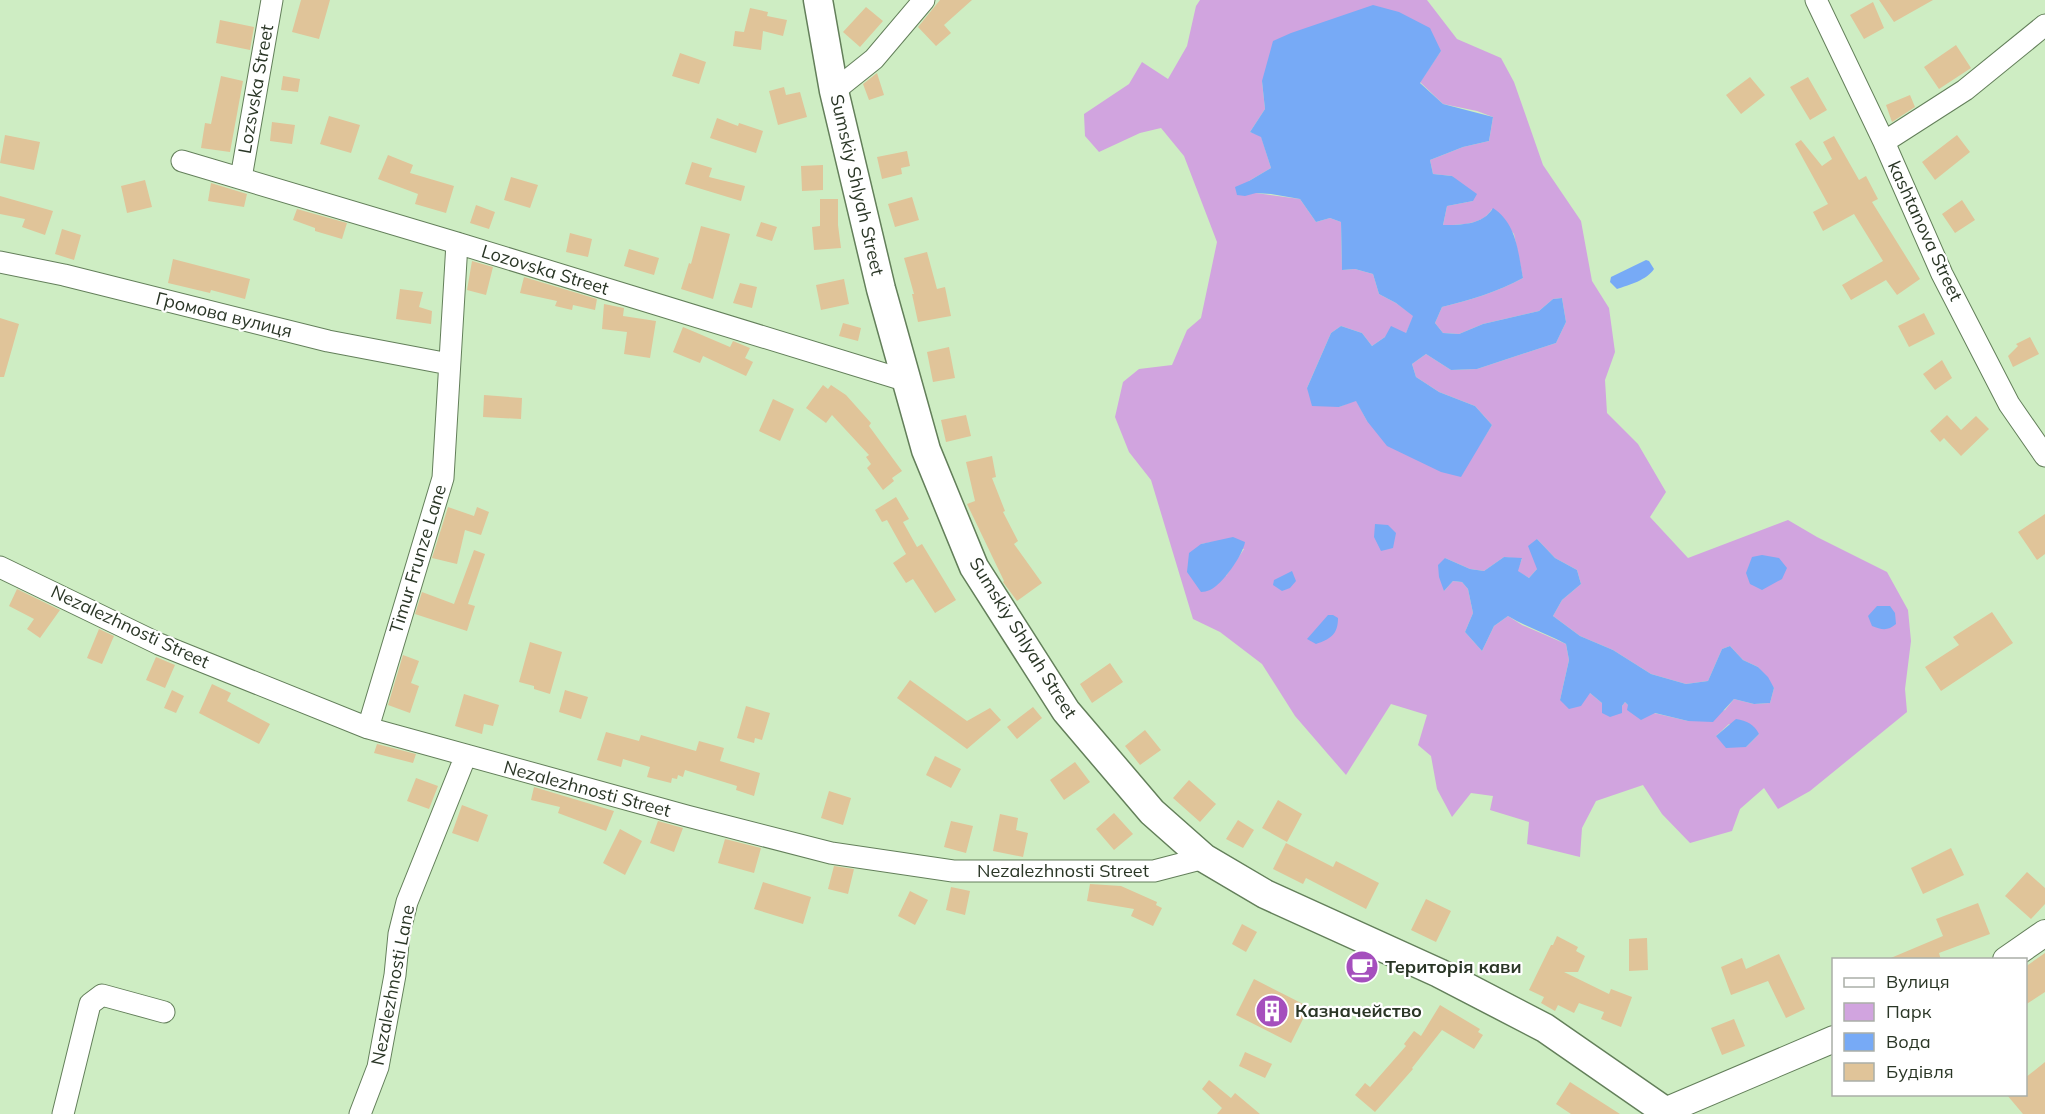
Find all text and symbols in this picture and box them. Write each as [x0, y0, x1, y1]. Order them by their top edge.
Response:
street label: Lozsvska Street [233, 23, 278, 155]
street label: Sumskiy Shlyah Street [825, 92, 890, 278]
street label: kashtanova Street [1883, 157, 1968, 304]
street label: Lozovska Street [479, 239, 612, 300]
street label: Громова вулиця [154, 286, 295, 343]
street label: Timur Frunze Lane [384, 482, 451, 636]
street label: Sumskiy Shlyah Street [965, 553, 1082, 722]
street label: Nezalezhnosti Street [47, 580, 213, 673]
street label: Nezalezhnosti Street [501, 755, 673, 822]
street label: Nezalezhnosti Street [977, 859, 1149, 882]
street label: Nezalezhnosti Lane [366, 903, 419, 1067]
cafe icon: Територія кави [1344, 949, 1380, 985]
place label: Територія кави [1385, 955, 1522, 978]
legend [1832, 958, 2027, 1096]
text: Вулиця [1886, 970, 1950, 993]
building icon: Казначейство [1254, 993, 1290, 1029]
place label: Казначейство [1295, 999, 1422, 1022]
text: Парк [1886, 1000, 1932, 1023]
text: Вода [1886, 1030, 1931, 1053]
text: Будівля [1886, 1060, 1954, 1083]

